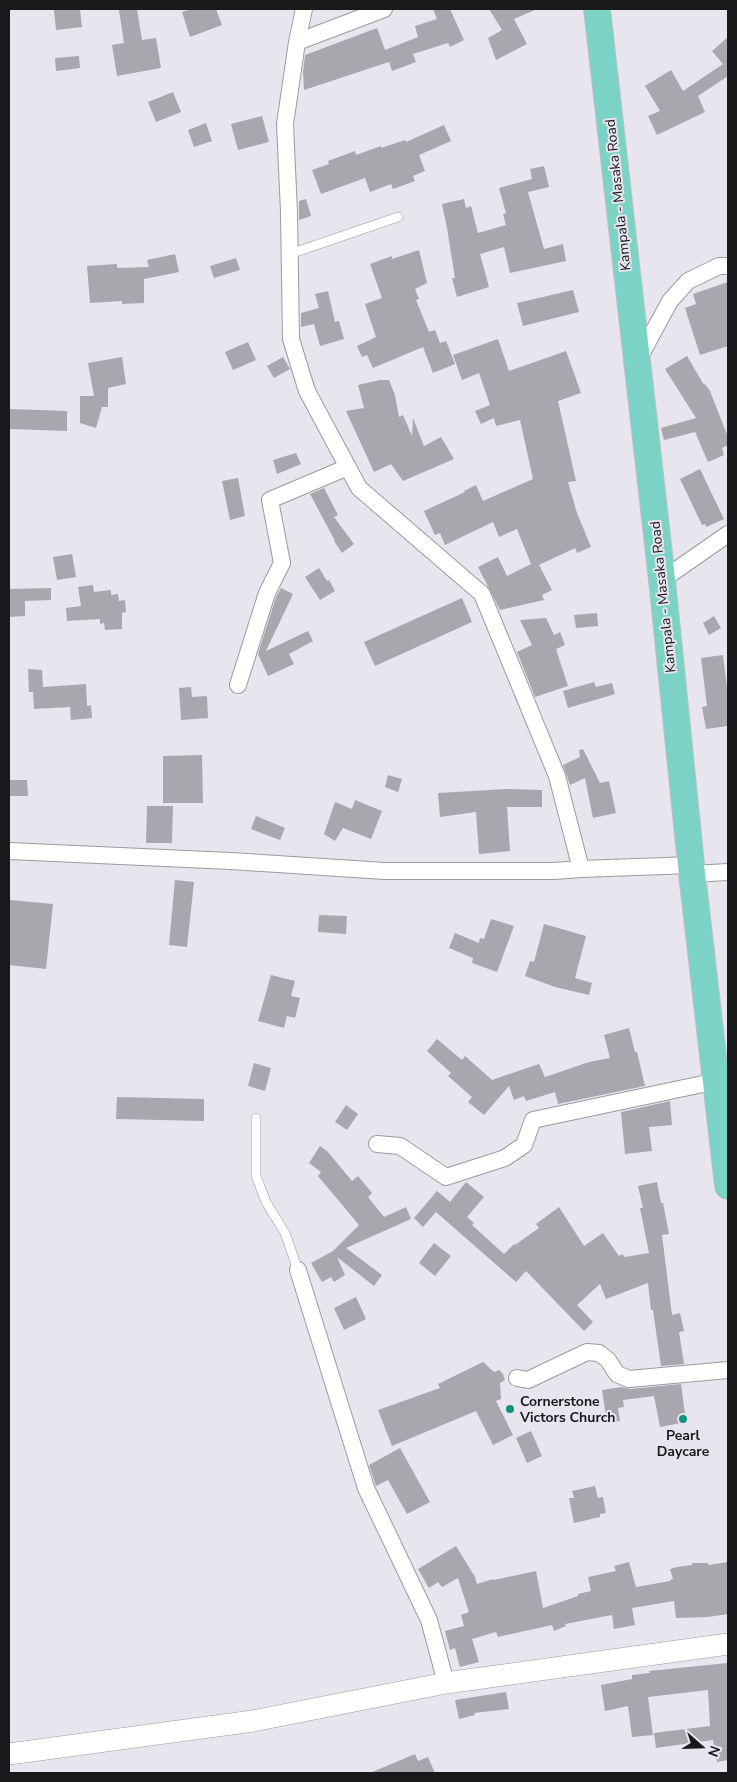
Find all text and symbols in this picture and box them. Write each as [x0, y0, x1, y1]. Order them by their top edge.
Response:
street label: Kampala - Masaka Road [601, 118, 635, 272]
street label: Kampala - Masaka Road [646, 520, 680, 674]
place label: Cornerstone Victors Church [519, 1392, 616, 1427]
marker: Cornerstone Victors Church [504, 1403, 516, 1415]
marker: Pearl Daycare [677, 1413, 689, 1425]
place label: Pearl Daycare [657, 1426, 710, 1461]
north arrow [677, 1722, 727, 1772]
text: N [703, 1743, 724, 1759]

